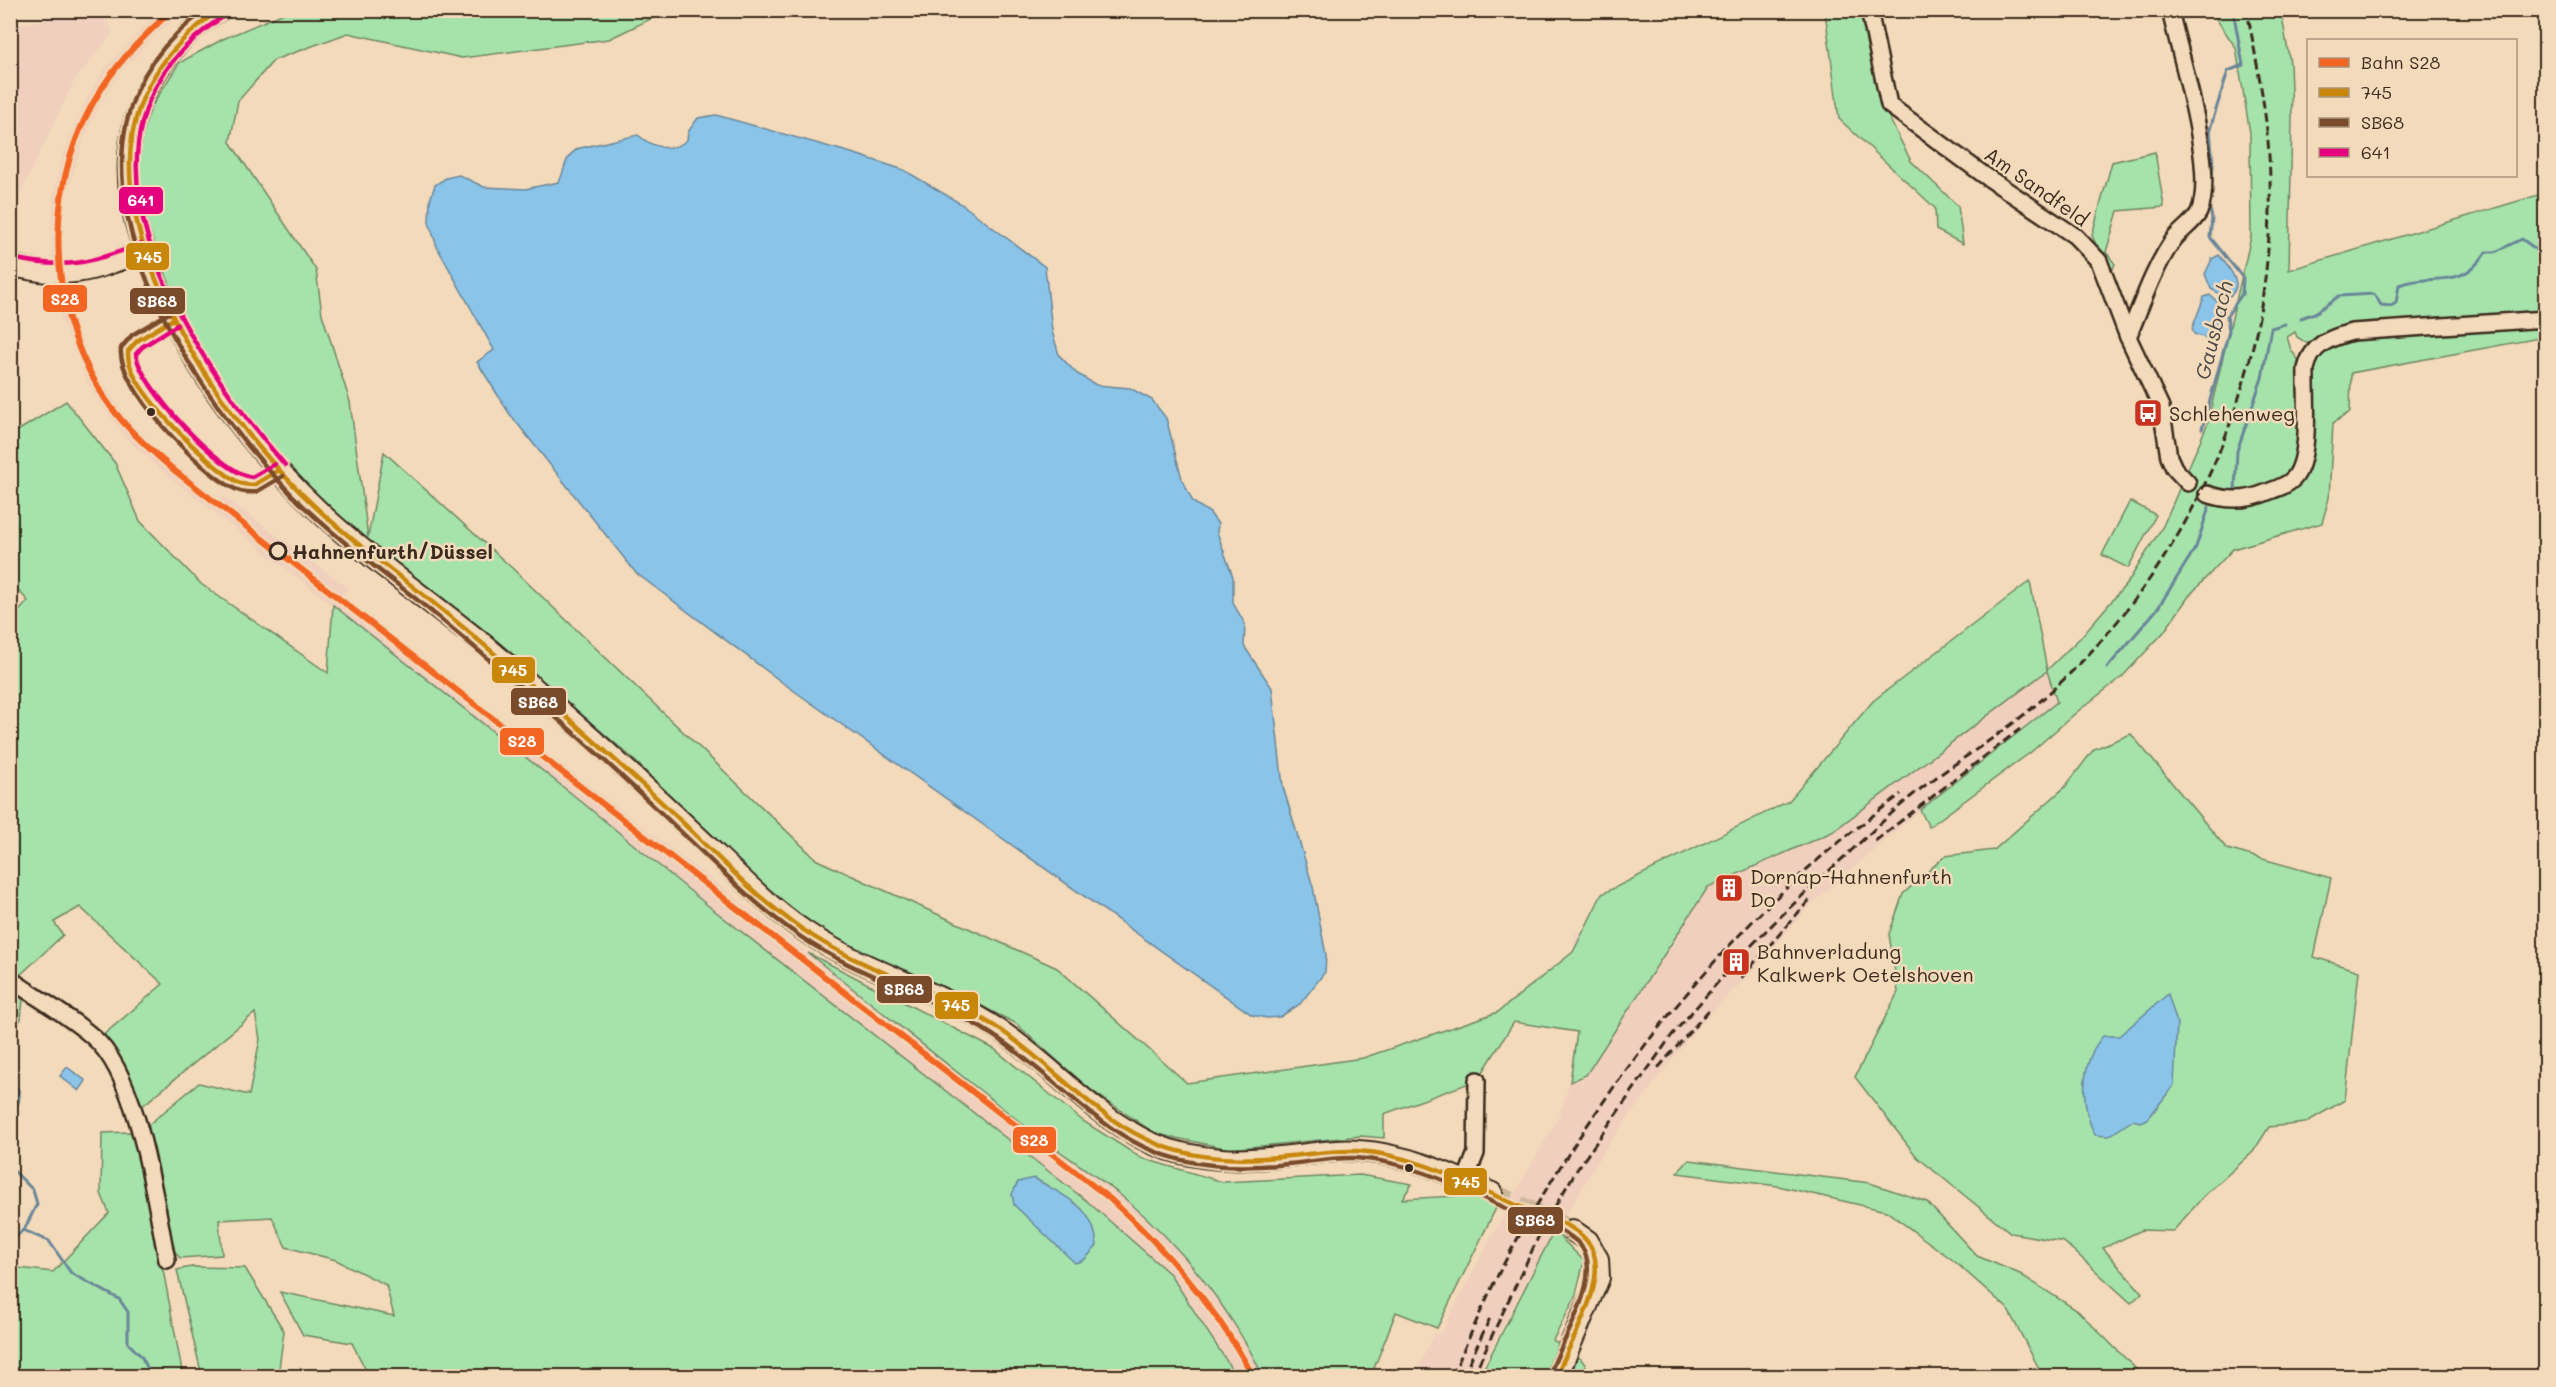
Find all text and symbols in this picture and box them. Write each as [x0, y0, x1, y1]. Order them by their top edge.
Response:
legend [2307, 39, 2517, 177]
text: Bahn S28 [2361, 50, 2440, 74]
text: 745 [2361, 80, 2392, 104]
text: SB68 [2361, 110, 2404, 134]
street label: Am Sandfeld [1980, 140, 2094, 232]
text: 641 [2361, 140, 2390, 164]
line badge: 641 [118, 186, 164, 215]
text: 641 [128, 189, 154, 210]
line badge: 745 [125, 242, 170, 271]
text: 745 [134, 246, 162, 267]
water label: Gausbach [2188, 278, 2238, 382]
line badge: S28 [42, 284, 88, 313]
line badge: SB68 [129, 287, 186, 315]
text: S28 [51, 288, 80, 309]
text: SB68 [137, 290, 177, 311]
bus stop icon: Schlehenweg [2132, 397, 2164, 429]
place label: Schlehenweg [2169, 400, 2295, 426]
unlabelled marker [145, 406, 157, 418]
place label: Hahnenfurth/Düssel [292, 538, 493, 564]
marker: Hahnenfurth/Düssel [269, 542, 287, 560]
line badge: 745 [491, 656, 536, 684]
text: 745 [499, 659, 527, 680]
line badge: SB68 [510, 687, 567, 716]
text: SB68 [518, 691, 558, 712]
line badge: S28 [499, 727, 545, 756]
text: S28 [508, 730, 537, 751]
place label: Dornap-Hahnenfurth Do [1750, 863, 1951, 912]
building icon: Dornap-Hahnenfurth Do [1713, 872, 1745, 904]
place label: Bahnverladung Kalkwerk Oetelshoven [1757, 938, 1974, 987]
building icon: Bahnverladung Kalkwerk Oetelshoven [1720, 946, 1752, 978]
line badge: SB68 [876, 975, 933, 1004]
text: SB68 [884, 978, 924, 999]
line badge: 745 [934, 991, 979, 1020]
text: 745 [942, 994, 970, 1015]
line badge: S28 [1012, 1126, 1057, 1154]
text: S28 [1020, 1129, 1049, 1150]
unlabelled marker [1403, 1162, 1415, 1174]
line badge: 745 [1443, 1167, 1488, 1196]
text: 745 [1452, 1171, 1480, 1192]
line badge: SB68 [1507, 1206, 1564, 1235]
text: SB68 [1515, 1209, 1555, 1230]

